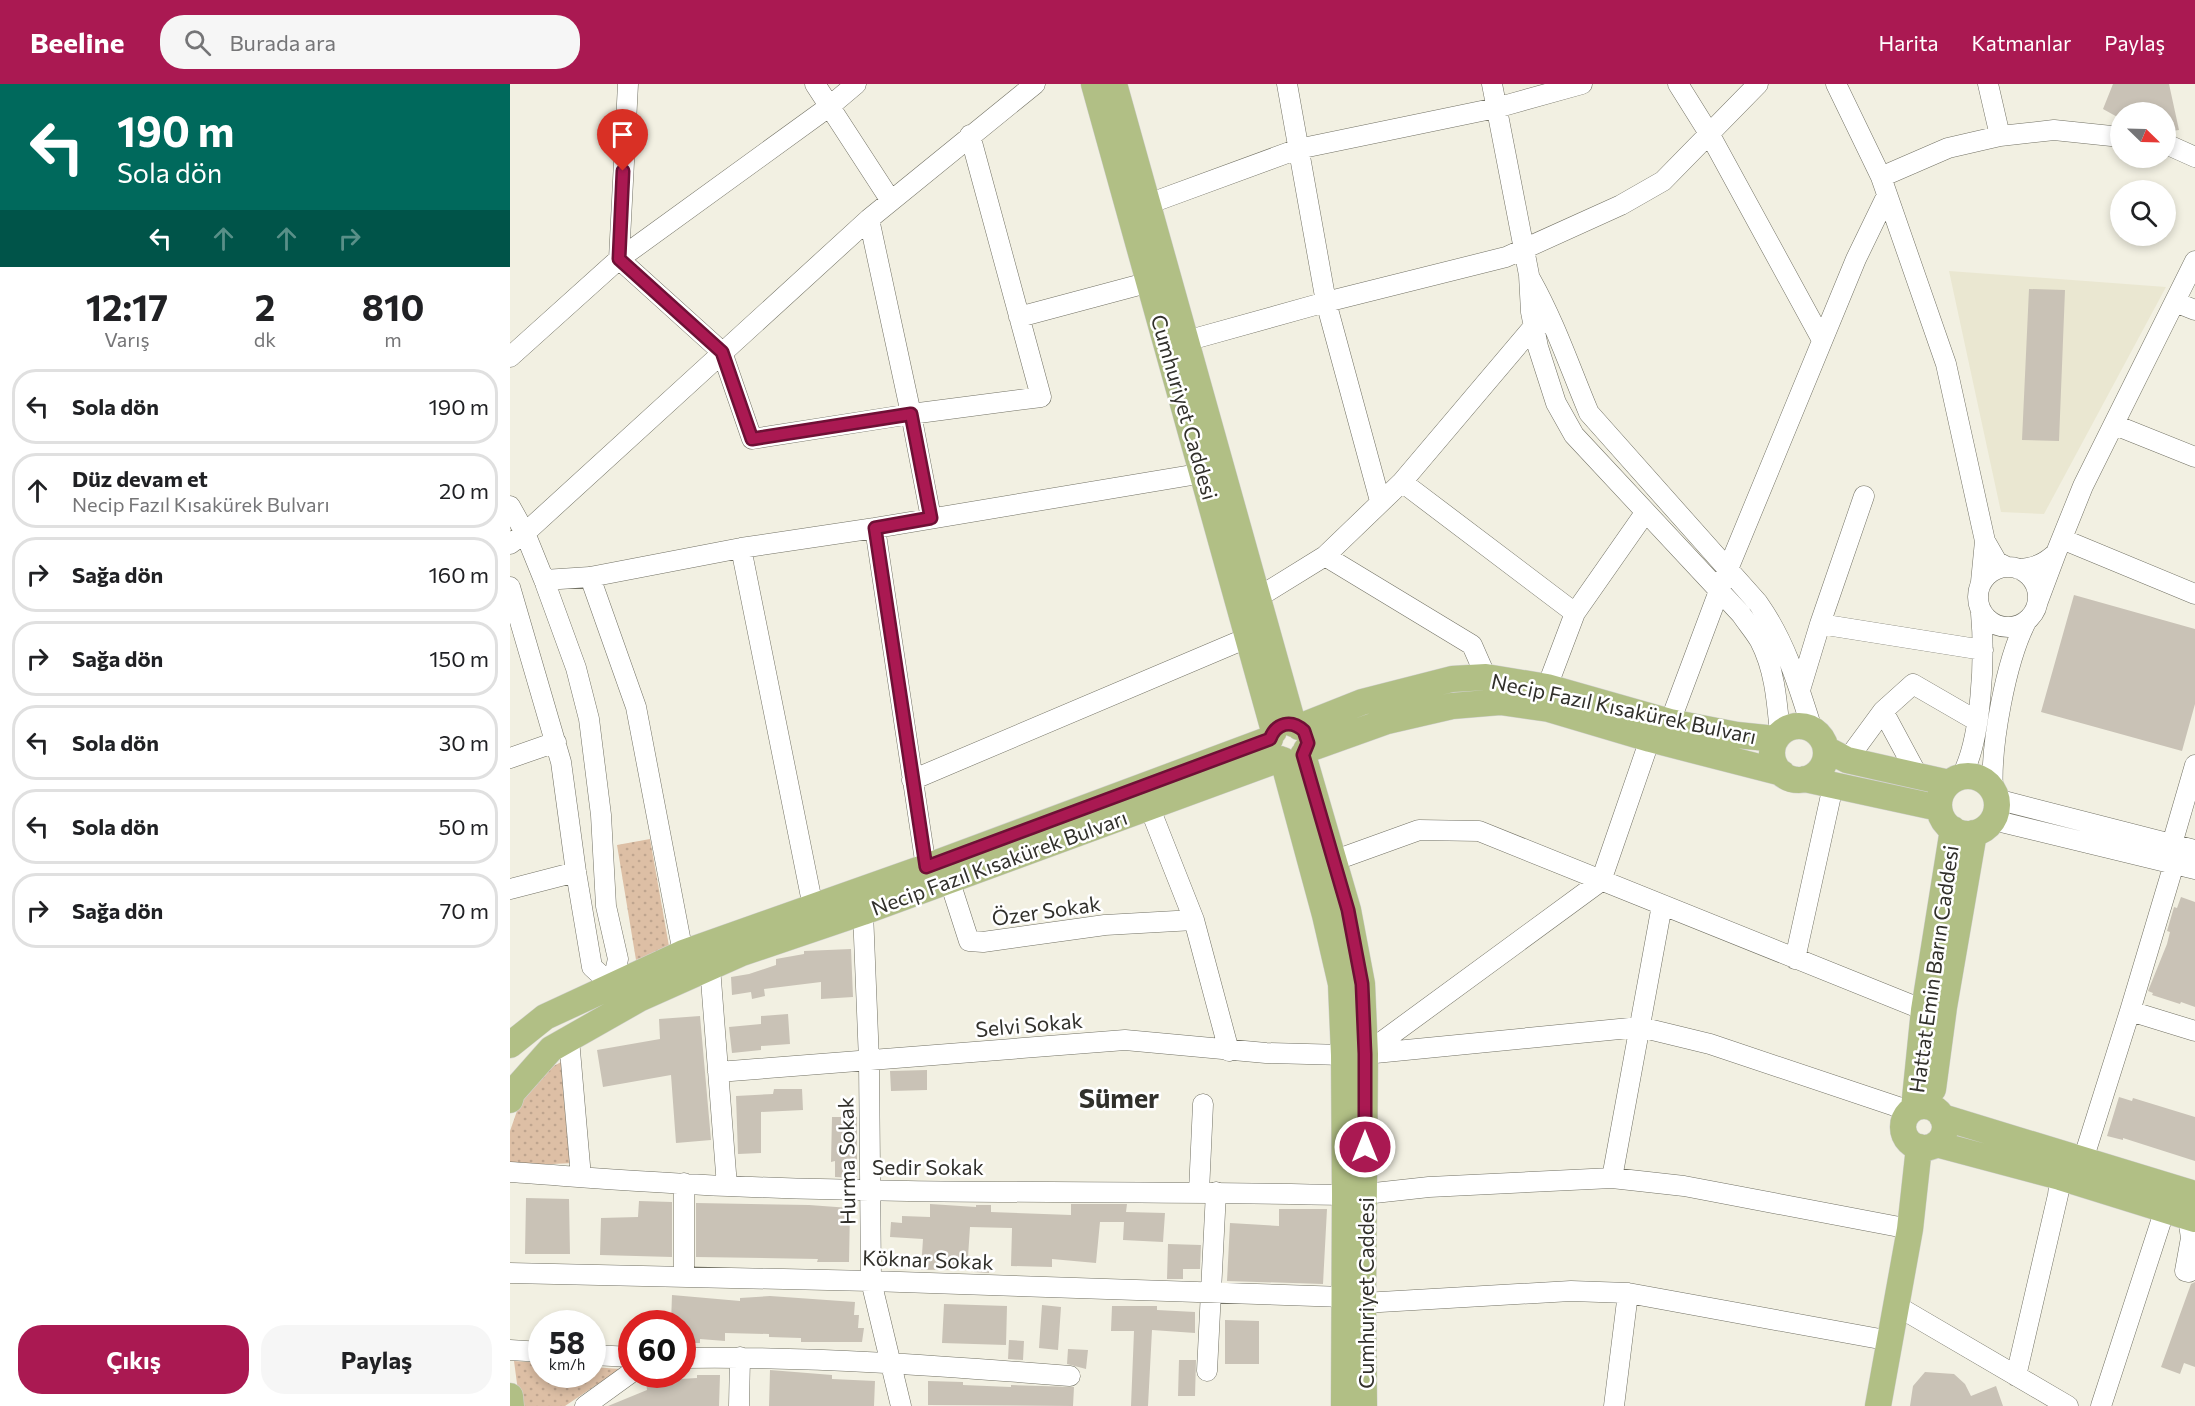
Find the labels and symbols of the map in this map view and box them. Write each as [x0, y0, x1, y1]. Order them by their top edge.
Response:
north arrow [2110, 102, 2176, 168]
pin [597, 109, 648, 171]
street label: Cumhuriyet Caddesi [1147, 311, 1223, 503]
street label: Necip Fazıl Kısakürek Bulvarı [1489, 668, 1759, 748]
street label: Necip Fazıl Kısakürek Bulvarı [868, 804, 1130, 920]
street label: Hattat Emin Barın Caddesi [1903, 844, 1963, 1094]
street label: Özer Sokak [990, 890, 1102, 930]
street label: Selvi Sokak [974, 1007, 1084, 1041]
district label: Sümer [1079, 1081, 1159, 1114]
street label: Hurma Sokak [832, 1097, 860, 1225]
position arrow [1333, 1115, 1397, 1179]
street label: Sedir Sokak [872, 1154, 984, 1179]
street label: Cumhuriyet Caddesi [1353, 1197, 1378, 1389]
street label: Köknar Sokak [862, 1244, 994, 1274]
speed limit sign: 60 [618, 1310, 696, 1388]

